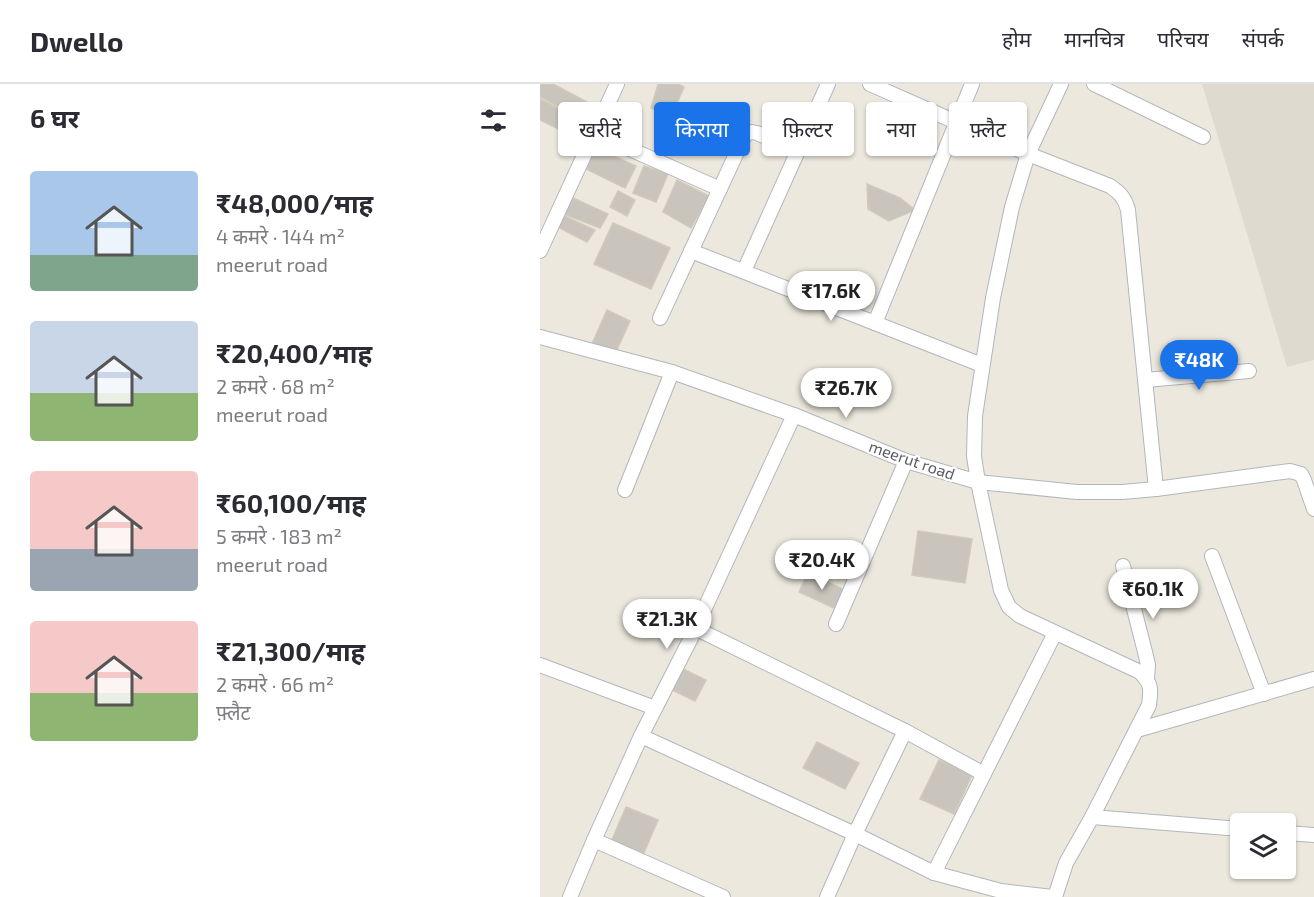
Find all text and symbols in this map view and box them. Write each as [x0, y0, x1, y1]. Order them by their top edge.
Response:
text: Dwello [30, 24, 123, 58]
text: होम [1002, 26, 1031, 51]
text: मानचित्र [1064, 26, 1124, 51]
text: परिचय [1157, 26, 1209, 51]
text: संपर्क [1242, 26, 1284, 51]
text: 6 घर [30, 102, 79, 133]
chip: खरीदें [558, 102, 642, 156]
chip: किराया [654, 102, 750, 156]
chip: फ़िल्टर [762, 102, 854, 156]
chip: नया [866, 102, 937, 156]
chip: फ़्लैट [949, 102, 1027, 156]
icon: filters [477, 104, 510, 137]
text: ₹48,000/माह [216, 187, 373, 218]
icon: home [78, 195, 150, 267]
text: 4 कमरे · 144 m² [216, 224, 345, 248]
text: meerut road [216, 252, 328, 276]
pin: ₹17.6K [782, 271, 880, 322]
text: ₹17.6K [801, 278, 861, 302]
text: ₹20,400/माह [216, 337, 372, 368]
pin: ₹48K [1163, 340, 1235, 391]
icon: home [78, 345, 150, 417]
text: ₹48K [1174, 347, 1224, 371]
pin: ₹26.7K [797, 368, 895, 419]
text: 2 कमरे · 68 m² [216, 374, 335, 398]
text: ₹26.7K [815, 375, 877, 399]
text: meerut road [216, 402, 328, 426]
street label: meerut road [867, 436, 958, 483]
text: ₹60,100/माह [216, 487, 366, 518]
icon: home [78, 495, 150, 567]
text: 5 कमरे · 183 m² [216, 524, 342, 548]
pin: ₹20.4K [773, 540, 871, 591]
text: ₹20.4K [789, 547, 855, 571]
text: meerut road [216, 552, 328, 576]
pin: ₹60.1K [1104, 569, 1202, 620]
text: ₹60.1K [1122, 576, 1184, 600]
pin: ₹21.3K [618, 599, 716, 650]
text: ₹21.3K [637, 606, 697, 630]
text: ₹21,300/माह [216, 635, 365, 666]
icon: home [78, 645, 150, 717]
text: 2 कमरे · 66 m² [216, 672, 334, 696]
text: फ़्लैट [216, 700, 251, 724]
map controls [1230, 813, 1296, 879]
button: layers [1230, 813, 1296, 879]

